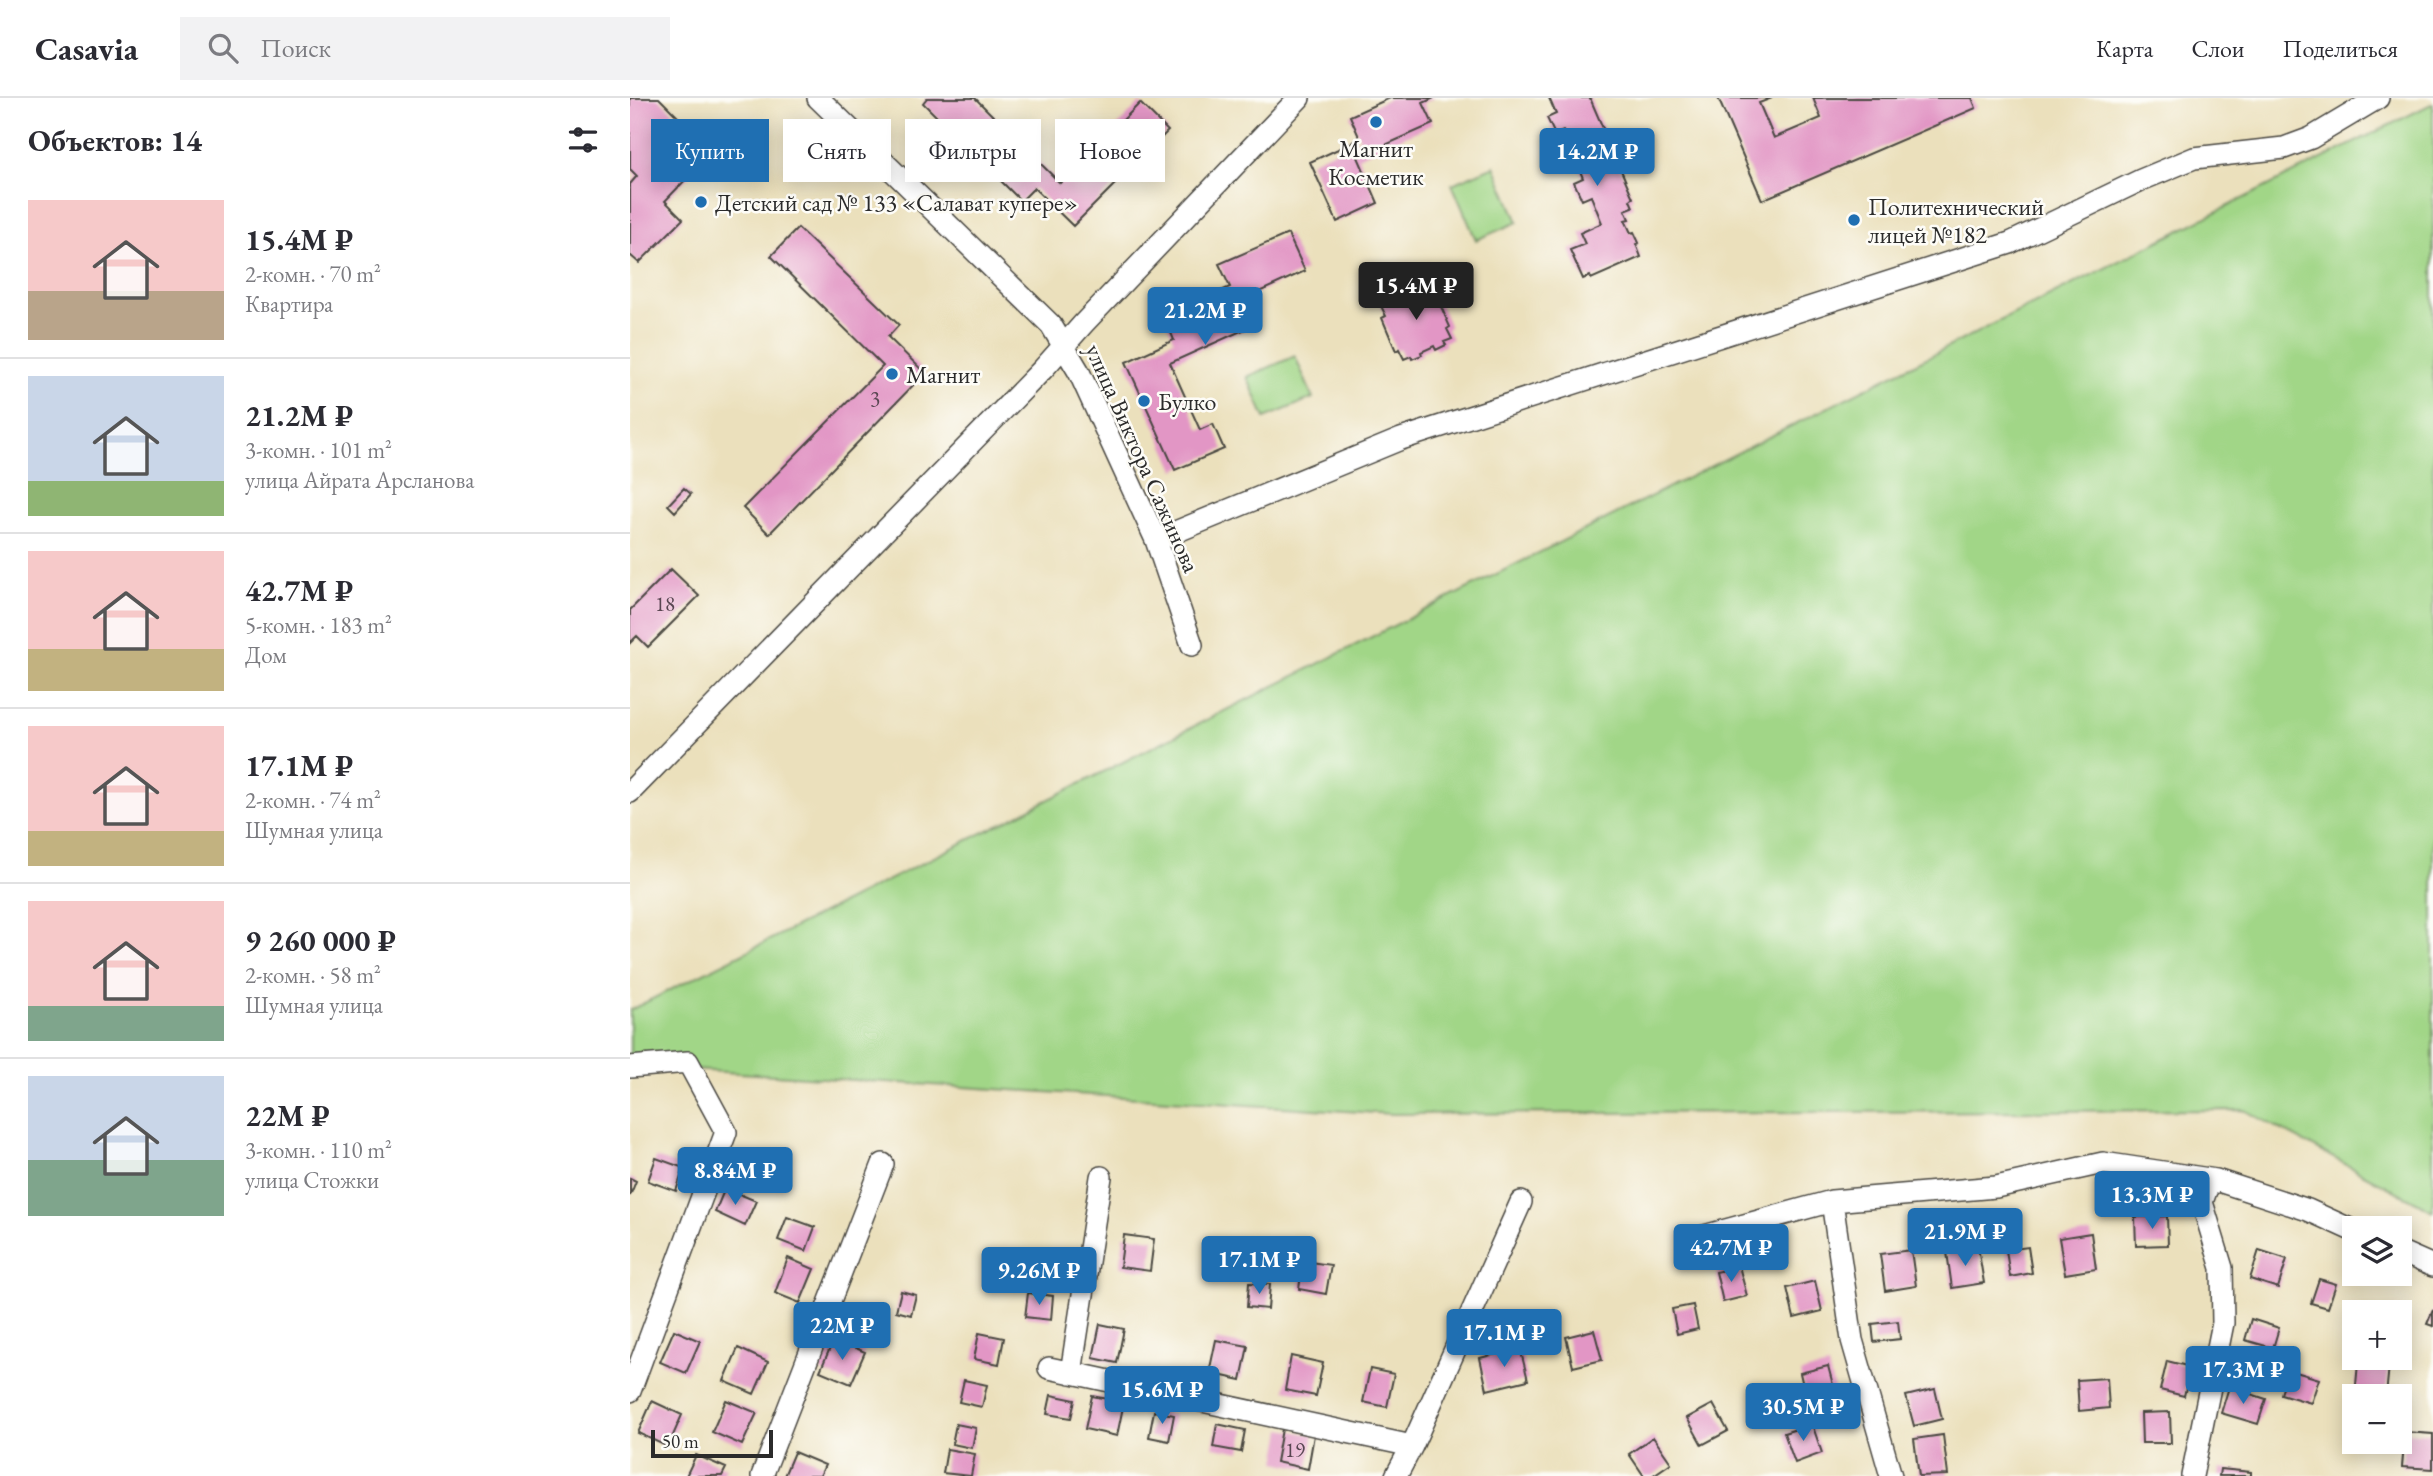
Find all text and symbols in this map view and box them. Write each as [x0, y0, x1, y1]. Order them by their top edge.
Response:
search box [180, 17, 670, 80]
text: Casavia [35, 27, 138, 70]
icon: search [204, 29, 242, 67]
text: Поиск [260, 31, 331, 65]
text: Карта [2096, 33, 2153, 64]
text: Слои [2191, 33, 2245, 64]
text: Поделиться [2283, 33, 2398, 64]
marker: Магнит Косметик [1368, 114, 1384, 130]
chip: Купить [651, 119, 769, 182]
chip: Снять [783, 119, 891, 182]
chip: Фильтры [905, 119, 1041, 182]
chip: Новое [1055, 119, 1165, 182]
text: Объектов: 14 [28, 121, 202, 160]
icon: filters [564, 121, 602, 159]
pin: 14.2M ₽ [1532, 129, 1662, 188]
place label: Магнит Косметик [1328, 133, 1424, 192]
text: 14.2M ₽ [1556, 136, 1638, 166]
place label: Детский сад № 133 «Салават купере» [715, 187, 1078, 218]
place label: Политехнический лицей №182 [1868, 191, 2044, 250]
marker: Детский сад № 133 «Салават купере» [693, 194, 709, 210]
marker: Политехнический лицей №182 [1846, 212, 1862, 228]
text: 15.4M ₽ [245, 220, 353, 259]
icon: home [84, 228, 168, 312]
text: 2-комн. · 70 m² [245, 259, 381, 289]
pin: 15.4M ₽ [1351, 262, 1481, 322]
text: 15.4M ₽ [1375, 270, 1457, 300]
pin: 21.2M ₽ [1140, 288, 1270, 347]
text: Квартира [245, 289, 333, 319]
text: 21.2M ₽ [1164, 295, 1246, 325]
street label: улица Виктора Сажинова [1079, 339, 1208, 578]
place label: Магнит [906, 359, 980, 390]
marker: Магнит [884, 366, 900, 382]
house number: 3 [870, 385, 880, 412]
place label: Булко [1158, 386, 1217, 417]
marker: Булко [1136, 393, 1152, 409]
text: 21.2M ₽ [245, 396, 353, 435]
icon: home [84, 404, 168, 488]
text: 3-комн. · 101 m² [245, 435, 392, 465]
text: улица Айрата Арсланова [245, 465, 474, 495]
text: 42.7M ₽ [245, 571, 353, 610]
icon: home [84, 579, 168, 663]
house number: 18 [655, 590, 675, 617]
text: 5-комн. · 183 m² [245, 610, 392, 640]
text: Дом [245, 640, 287, 670]
text: 17.1M ₽ [245, 746, 353, 785]
icon: home [84, 754, 168, 838]
text: 2-комн. · 74 m² [245, 785, 381, 815]
text: Шумная улица [245, 815, 383, 845]
text: 9 260 000 ₽ [245, 921, 396, 960]
icon: home [84, 929, 168, 1013]
text: 2-комн. · 58 m² [245, 960, 381, 990]
text: Шумная улица [245, 990, 383, 1020]
text: 22M ₽ [245, 1096, 330, 1135]
icon: home [84, 1104, 168, 1188]
text: 3-комн. · 110 m² [245, 1135, 392, 1165]
pin: 8.84M ₽ [670, 1148, 800, 1207]
text: 8.84M ₽ [694, 1155, 776, 1185]
text: улица Стожки [245, 1165, 379, 1195]
pin: 13.3M ₽ [2087, 1172, 2217, 1231]
text: 13.3M ₽ [2111, 1179, 2193, 1209]
pin: 21.9M ₽ [1900, 1208, 2030, 1268]
text: 21.9M ₽ [1924, 1216, 2006, 1246]
map controls [2342, 1216, 2412, 1454]
button: layers [2342, 1216, 2412, 1286]
pin: 42.7M ₽ [1666, 1224, 1796, 1284]
text: 42.7M ₽ [1690, 1232, 1772, 1262]
pin: 17.1M ₽ [1194, 1236, 1324, 1296]
text: 17.1M ₽ [1218, 1244, 1300, 1274]
pin: 9.26M ₽ [974, 1248, 1104, 1307]
text: 9.26M ₽ [998, 1255, 1080, 1285]
button: + [2342, 1300, 2412, 1370]
pin: 22M ₽ [793, 1302, 891, 1362]
text: 22M ₽ [809, 1310, 875, 1340]
pin: 17.1M ₽ [1439, 1310, 1569, 1369]
text: 17.1M ₽ [1463, 1317, 1545, 1347]
pin: 17.3M ₽ [2178, 1346, 2308, 1406]
text: 17.3M ₽ [2202, 1354, 2284, 1384]
pin: 15.6M ₽ [1097, 1366, 1227, 1426]
text: 15.6M ₽ [1121, 1374, 1203, 1404]
pin: 30.5M ₽ [1738, 1384, 1868, 1443]
button: − [2342, 1384, 2412, 1454]
text: 30.5M ₽ [1762, 1391, 1844, 1421]
scale bar [651, 1427, 774, 1459]
text: 50 m [662, 1429, 699, 1454]
house number: 19 [1285, 1436, 1305, 1463]

